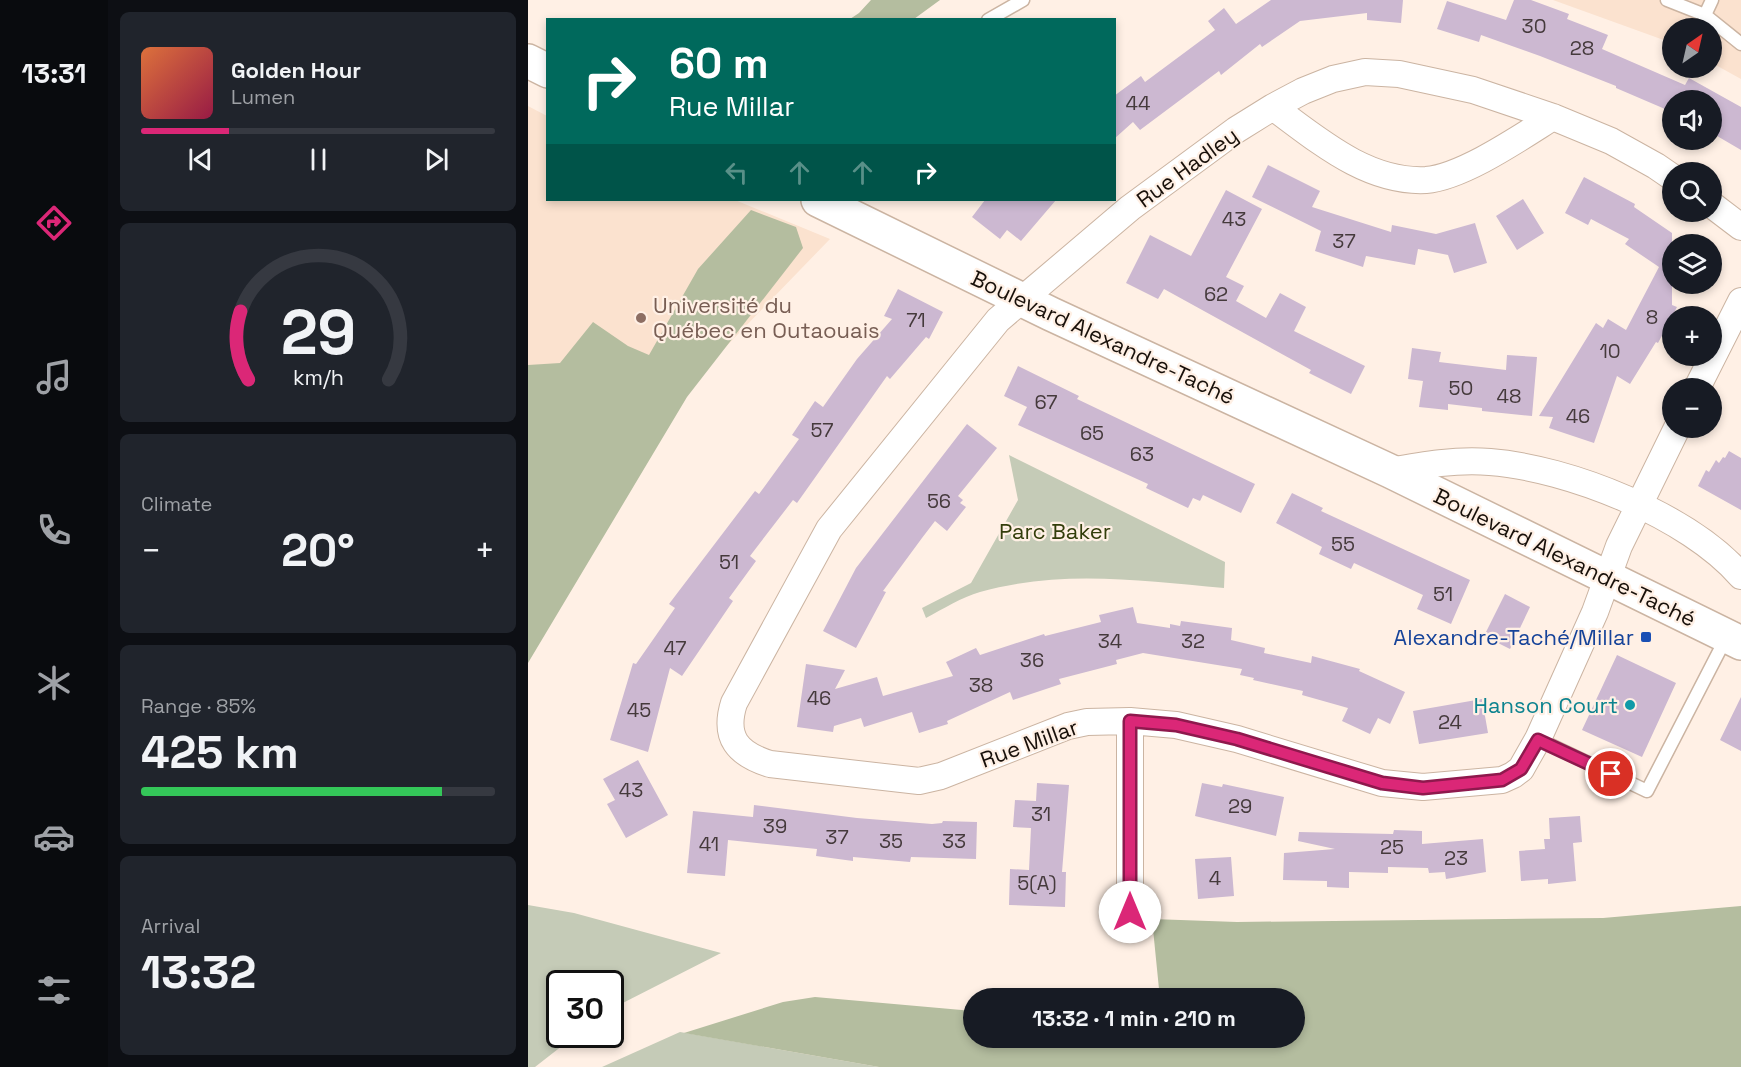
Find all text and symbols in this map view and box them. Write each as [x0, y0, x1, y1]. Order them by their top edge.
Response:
house number: 30 [1522, 13, 1546, 39]
north arrow [1662, 18, 1722, 78]
map controls [1662, 18, 1722, 438]
house number: 28 [1570, 35, 1594, 61]
text: 60 m [669, 37, 769, 90]
icon: right [570, 42, 648, 120]
text: 13:31 [22, 56, 86, 91]
text: Golden Hour [231, 56, 361, 84]
text: Lumen [231, 84, 295, 110]
text: Rue Millar [669, 89, 794, 124]
house number: 44 [1126, 90, 1151, 116]
button: sound [1662, 90, 1722, 150]
street label: Rue Hadley [1131, 121, 1243, 213]
icon: previous [184, 143, 217, 176]
icon: pause [302, 143, 335, 176]
icon: next [420, 143, 453, 176]
icon: left [720, 156, 753, 189]
icon: ahead [783, 156, 816, 189]
icon: ahead [846, 156, 879, 189]
icon: right [909, 156, 942, 189]
button: search [1662, 162, 1722, 222]
icon: directions [33, 202, 75, 244]
house number: 43 [1222, 206, 1246, 232]
house number: 37 [1332, 228, 1356, 254]
button: layers [1662, 234, 1722, 294]
street label: Boulevard Alexandre-Taché [967, 263, 1239, 411]
house number: 62 [1204, 281, 1228, 307]
place label: Université du Québec en Outaouais [653, 291, 880, 344]
text: 29 [280, 293, 356, 372]
house number: 8 [1646, 304, 1658, 330]
button: + [1662, 306, 1722, 366]
house number: 71 [906, 307, 926, 333]
marker: Université du Québec en Outaouais [634, 311, 648, 325]
house number: 10 [1599, 338, 1621, 364]
icon: music [33, 356, 75, 398]
text: km/h [292, 364, 344, 391]
house number: 50 [1449, 375, 1473, 401]
button: − [1662, 378, 1722, 438]
house number: 48 [1497, 383, 1521, 409]
house number: 67 [1034, 389, 1058, 415]
house number: 46 [1566, 403, 1590, 429]
house number: 57 [810, 417, 834, 443]
house number: 65 [1080, 420, 1104, 446]
house number: 63 [1130, 441, 1154, 467]
street label: Boulevard Alexandre-Taché [1429, 481, 1701, 633]
house number: 56 [927, 488, 951, 514]
text: Climate [141, 491, 212, 517]
icon: phone [33, 509, 75, 551]
park label: Parc Baker [999, 517, 1111, 545]
text: 20° [281, 522, 355, 579]
text: − [141, 530, 161, 572]
text: + [475, 530, 495, 572]
house number: 55 [1331, 531, 1355, 557]
house number: 51 [719, 549, 739, 575]
house number: 51 [1433, 581, 1453, 607]
place label: Alexandre-Taché/Millar [1393, 623, 1634, 651]
house number: 34 [1098, 628, 1122, 654]
house number: 32 [1181, 628, 1205, 654]
marker: Alexandre-Taché/Millar [1639, 630, 1653, 644]
house number: 47 [663, 635, 687, 661]
house number: 36 [1020, 647, 1044, 673]
icon: climate [33, 662, 75, 704]
house number: 38 [969, 672, 993, 698]
house number: 46 [807, 685, 831, 711]
place label: Hanson Court [1474, 691, 1618, 719]
text: Range · 85% [141, 693, 256, 719]
house number: 45 [627, 697, 651, 723]
marker: Hanson Court [1623, 698, 1637, 712]
house number: 24 [1438, 709, 1462, 735]
street label: Rue Millar [976, 712, 1082, 774]
text: 425 km [141, 724, 299, 781]
pin [1585, 748, 1636, 799]
icon: arrive [1594, 757, 1627, 790]
house number: 43 [619, 777, 643, 803]
house number: 29 [1228, 793, 1252, 819]
house number: 31 [1031, 801, 1051, 827]
house number: 39 [763, 813, 787, 839]
icon: car [33, 816, 75, 858]
house number: 37 [825, 824, 849, 850]
house number: 35 [879, 828, 903, 854]
house number: 33 [942, 828, 966, 854]
house number: 41 [699, 831, 719, 857]
house number: 25 [1380, 834, 1404, 860]
house number: 23 [1444, 845, 1468, 871]
house number: 4 [1209, 865, 1221, 891]
house number: 5(A) [1017, 870, 1057, 896]
position arrow [1098, 880, 1162, 944]
text: Arrival [141, 913, 200, 939]
text: 13:32 [141, 944, 256, 1001]
icon: filters [33, 969, 75, 1011]
speed limit sign: 30 [546, 970, 624, 1048]
text: 13:32 · 1 min · 210 m [1032, 1004, 1236, 1032]

